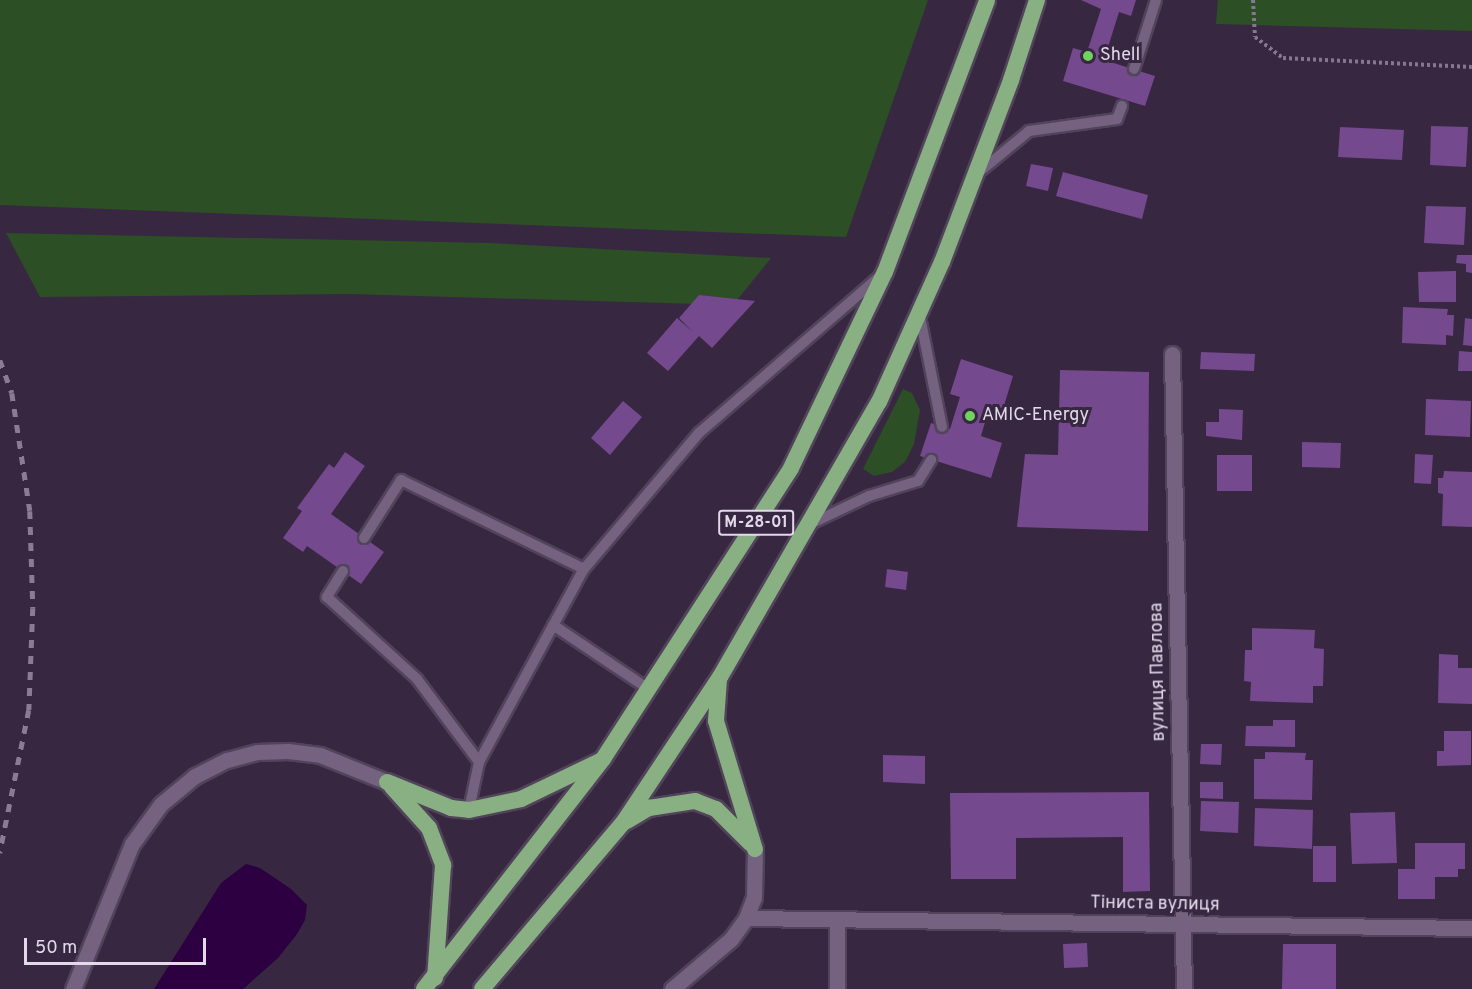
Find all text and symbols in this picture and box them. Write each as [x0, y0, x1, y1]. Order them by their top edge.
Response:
place label: Shell [1100, 45, 1140, 67]
marker: Shell [1081, 49, 1095, 63]
place label: AMIC-Energy [982, 405, 1089, 427]
marker: AMIC-Energy [963, 409, 977, 423]
road number: М-28-01 [717, 510, 795, 536]
street label: вулиця Павлова [1147, 602, 1171, 742]
street label: Тіниста вулиця [1090, 893, 1220, 917]
scale bar [27, 926, 208, 964]
text: 50 m [35, 937, 77, 960]

